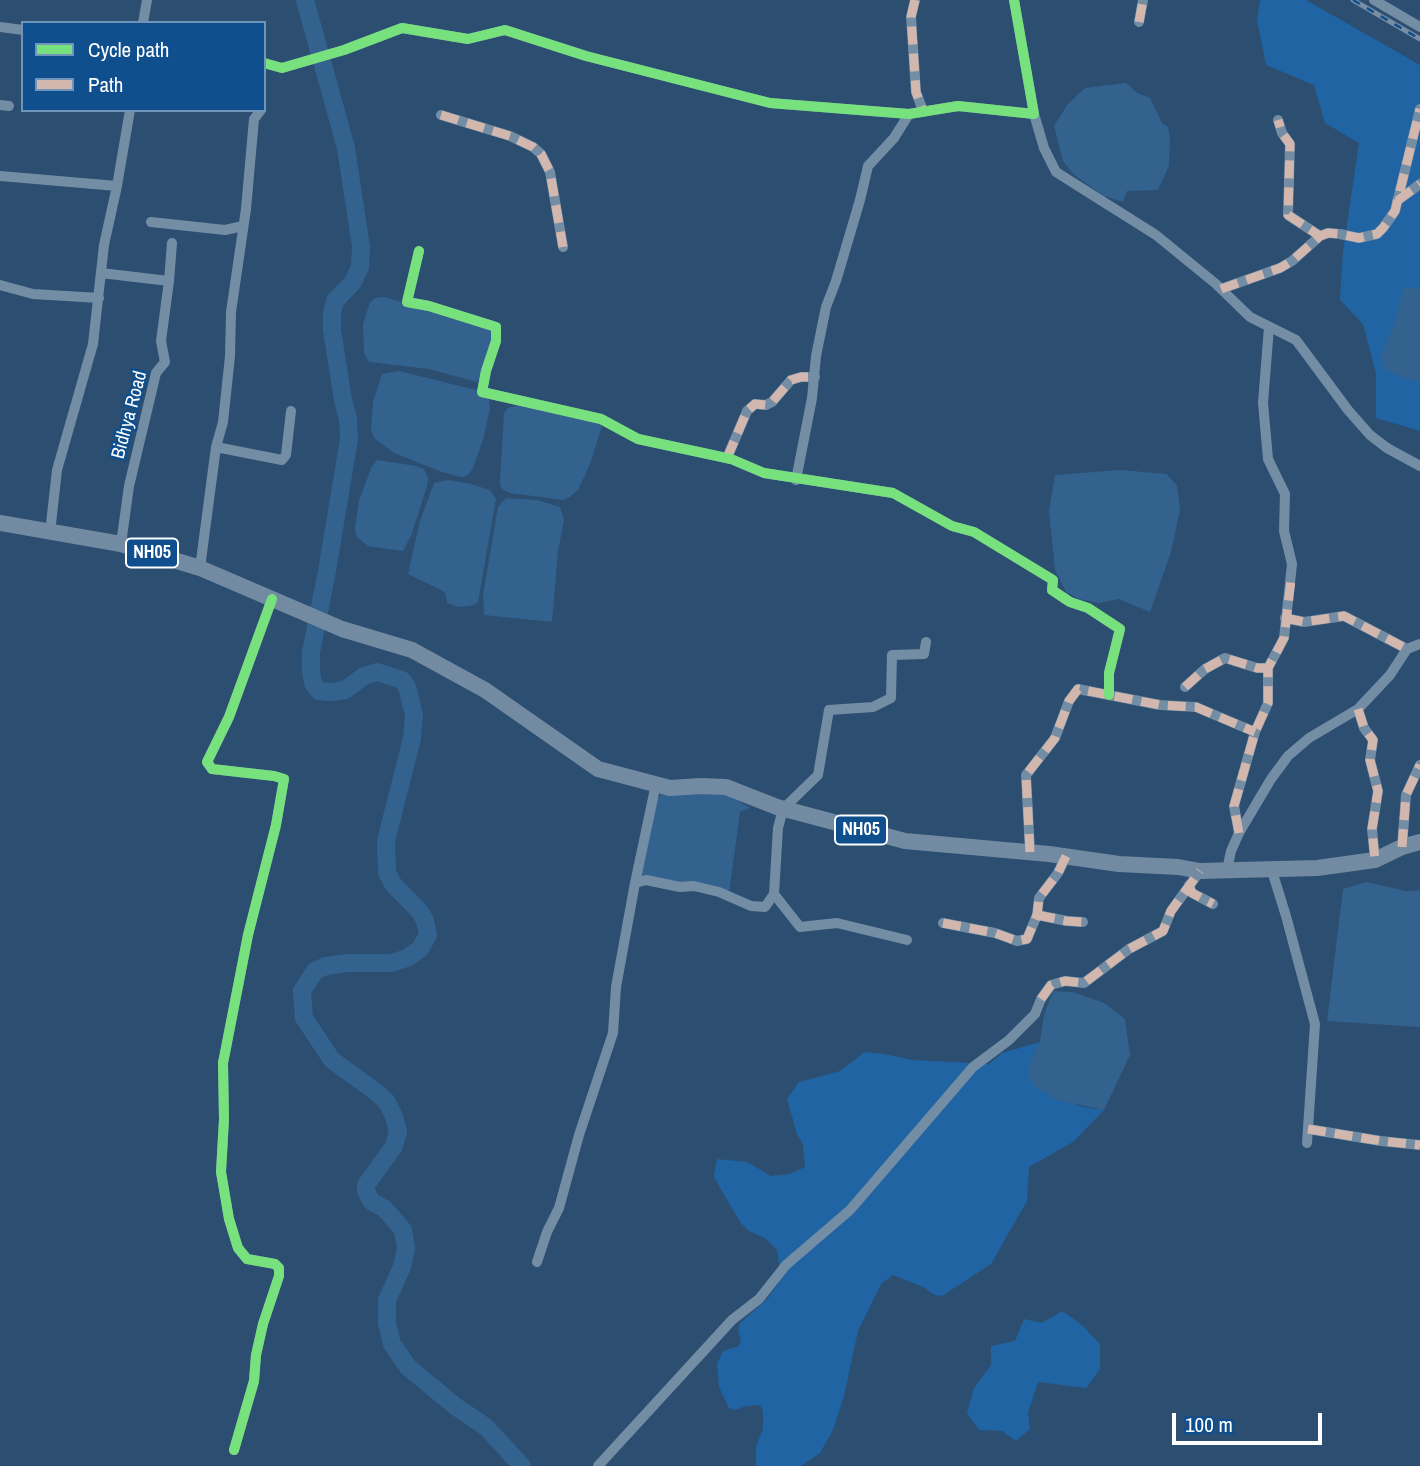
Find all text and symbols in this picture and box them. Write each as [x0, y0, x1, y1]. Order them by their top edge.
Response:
legend [21, 21, 266, 112]
text: Cycle path [88, 35, 169, 64]
text: Path [88, 70, 123, 99]
street label: Bidhya Road [107, 369, 153, 461]
road number: NH05 [126, 538, 178, 568]
road number: NH05 [835, 816, 887, 844]
scale bar [1175, 1400, 1326, 1444]
text: 100 m [1185, 1410, 1233, 1439]

